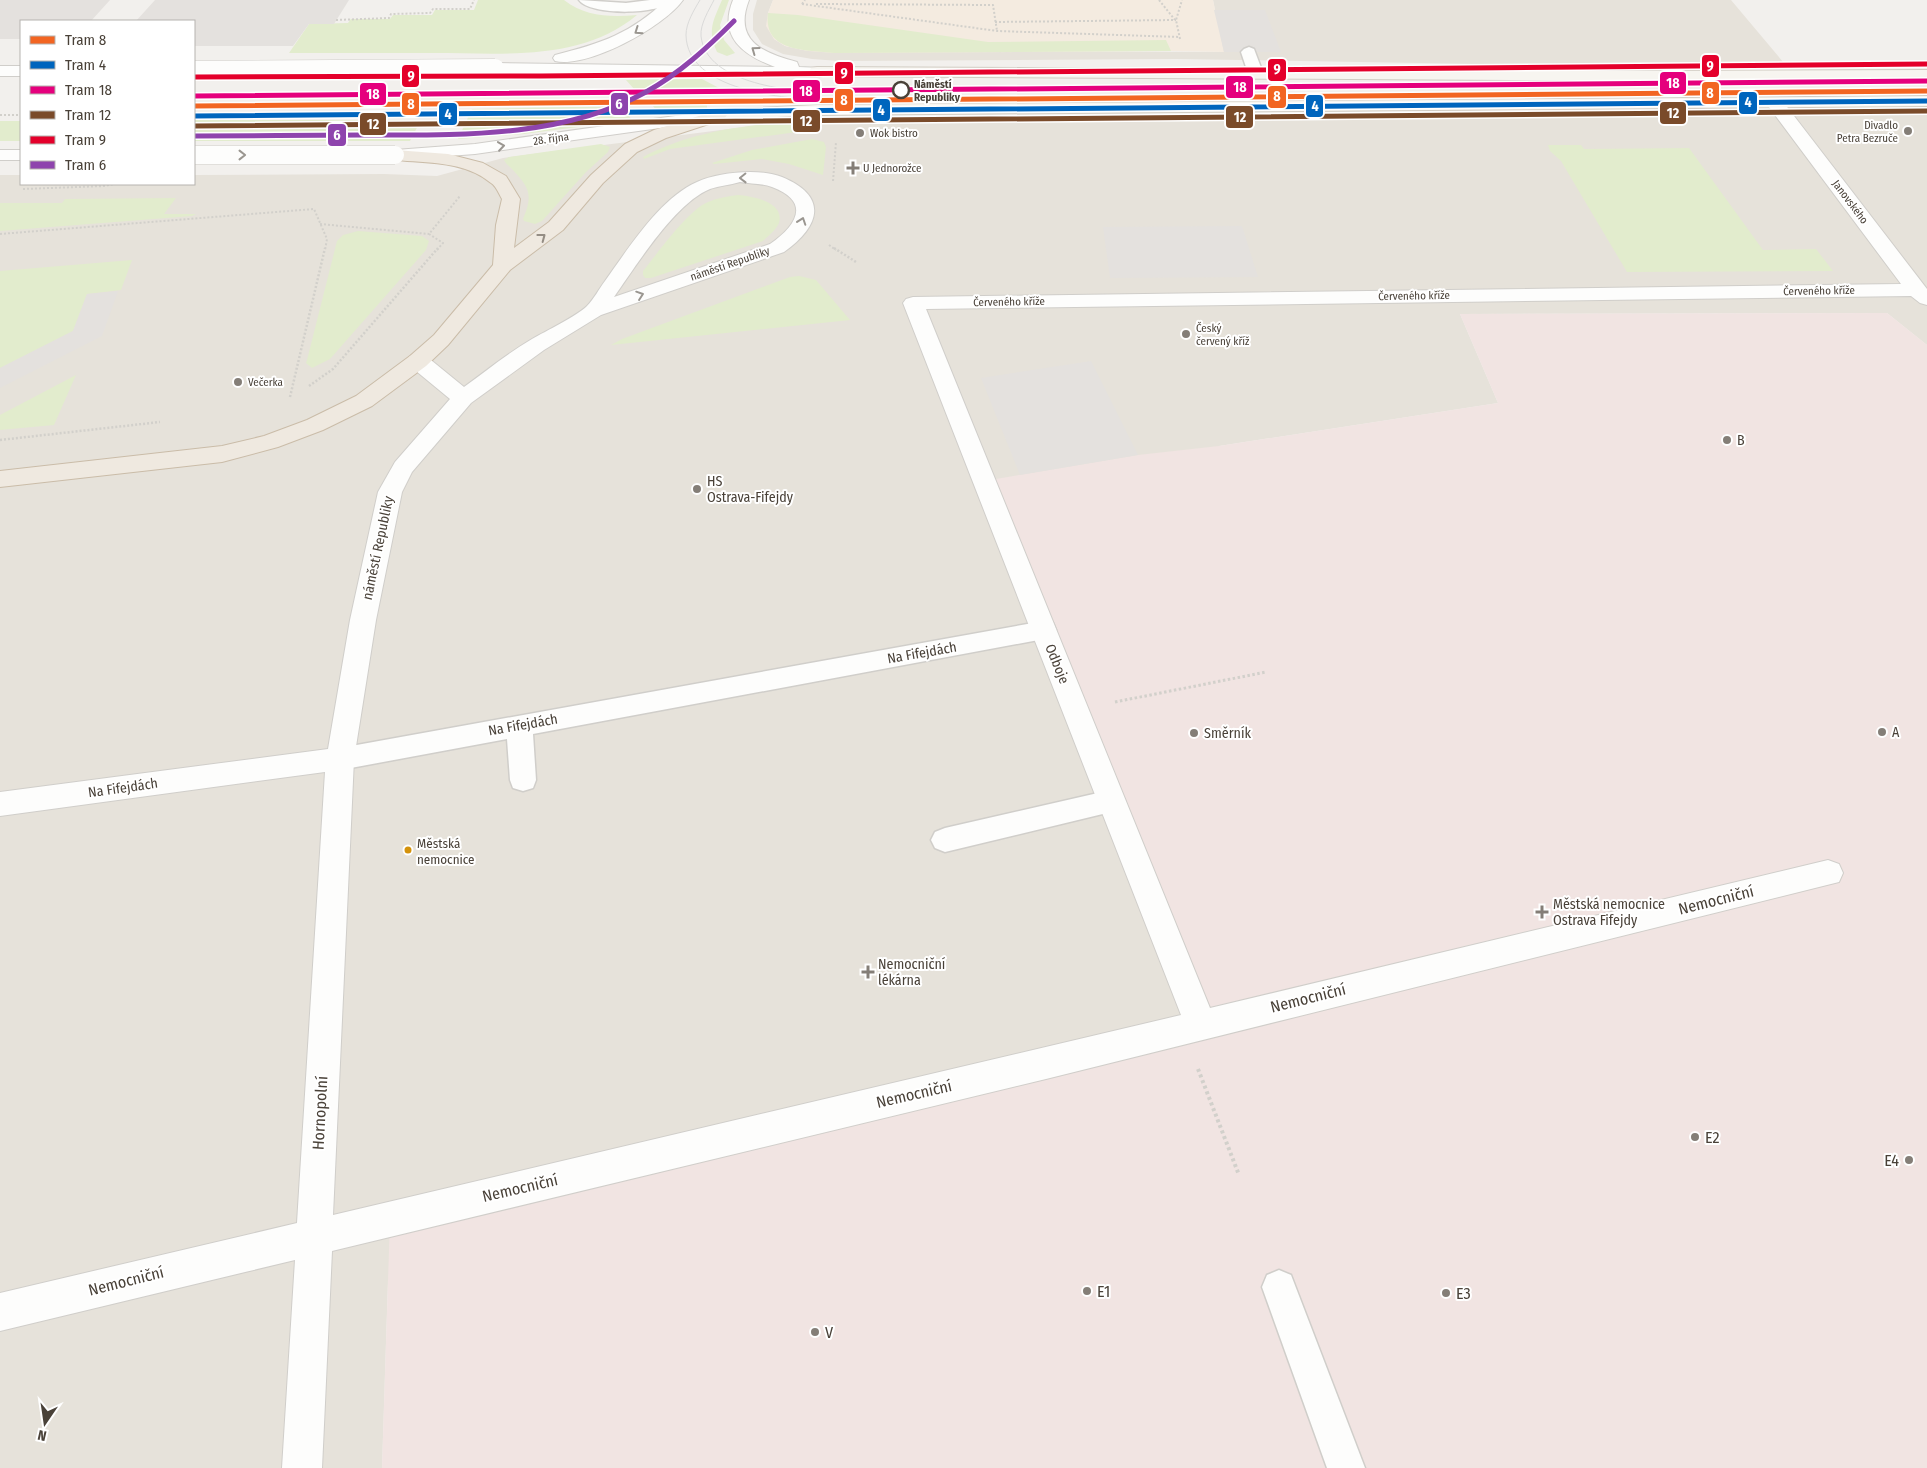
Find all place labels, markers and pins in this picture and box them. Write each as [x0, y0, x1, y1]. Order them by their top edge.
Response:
place label: Náměstí Republiky [914, 78, 961, 104]
marker: Náměstí Republiky [892, 81, 910, 99]
place label: Divadlo Petra Bezruče [1837, 119, 1898, 145]
marker: Divadlo Petra Bezruče [1902, 125, 1914, 137]
marker: Wok bistro [854, 127, 866, 139]
place label: Wok bistro [870, 127, 918, 140]
marker: U Jednorožce [847, 162, 859, 174]
place label: U Jednorožce [863, 162, 921, 175]
place label: Český červený kříž [1196, 321, 1250, 348]
marker: Český červený kříž [1180, 328, 1192, 340]
marker: Večerka [232, 376, 244, 388]
place label: Večerka [248, 376, 283, 389]
place label: B [1737, 432, 1745, 449]
marker: B [1721, 434, 1733, 446]
place label: HS Ostrava-Fifejdy [707, 473, 794, 506]
marker: HS Ostrava-Fifejdy [691, 483, 703, 495]
place label: A [1892, 724, 1900, 741]
place label: Směrník [1204, 725, 1252, 742]
marker: A [1876, 726, 1888, 738]
marker: Směrník [1188, 727, 1200, 739]
place label: Městská nemocnice [417, 836, 475, 867]
marker: Městská nemocnice [403, 845, 413, 855]
place label: Městská nemocnice Ostrava Fifejdy [1553, 896, 1665, 929]
marker: Městská nemocnice Ostrava Fifejdy [1535, 905, 1549, 919]
place label: Nemocniční lékárna [878, 956, 946, 989]
marker: Nemocniční lékárna [862, 966, 874, 978]
place label: E2 [1705, 1128, 1720, 1147]
marker: E2 [1689, 1131, 1701, 1143]
place label: E4 [1884, 1151, 1899, 1170]
marker: E4 [1903, 1154, 1915, 1166]
place label: E1 [1097, 1282, 1110, 1301]
place label: E3 [1456, 1284, 1471, 1303]
marker: E1 [1081, 1285, 1093, 1297]
marker: E3 [1440, 1287, 1452, 1299]
place label: V [825, 1323, 834, 1342]
marker: V [809, 1326, 821, 1338]

